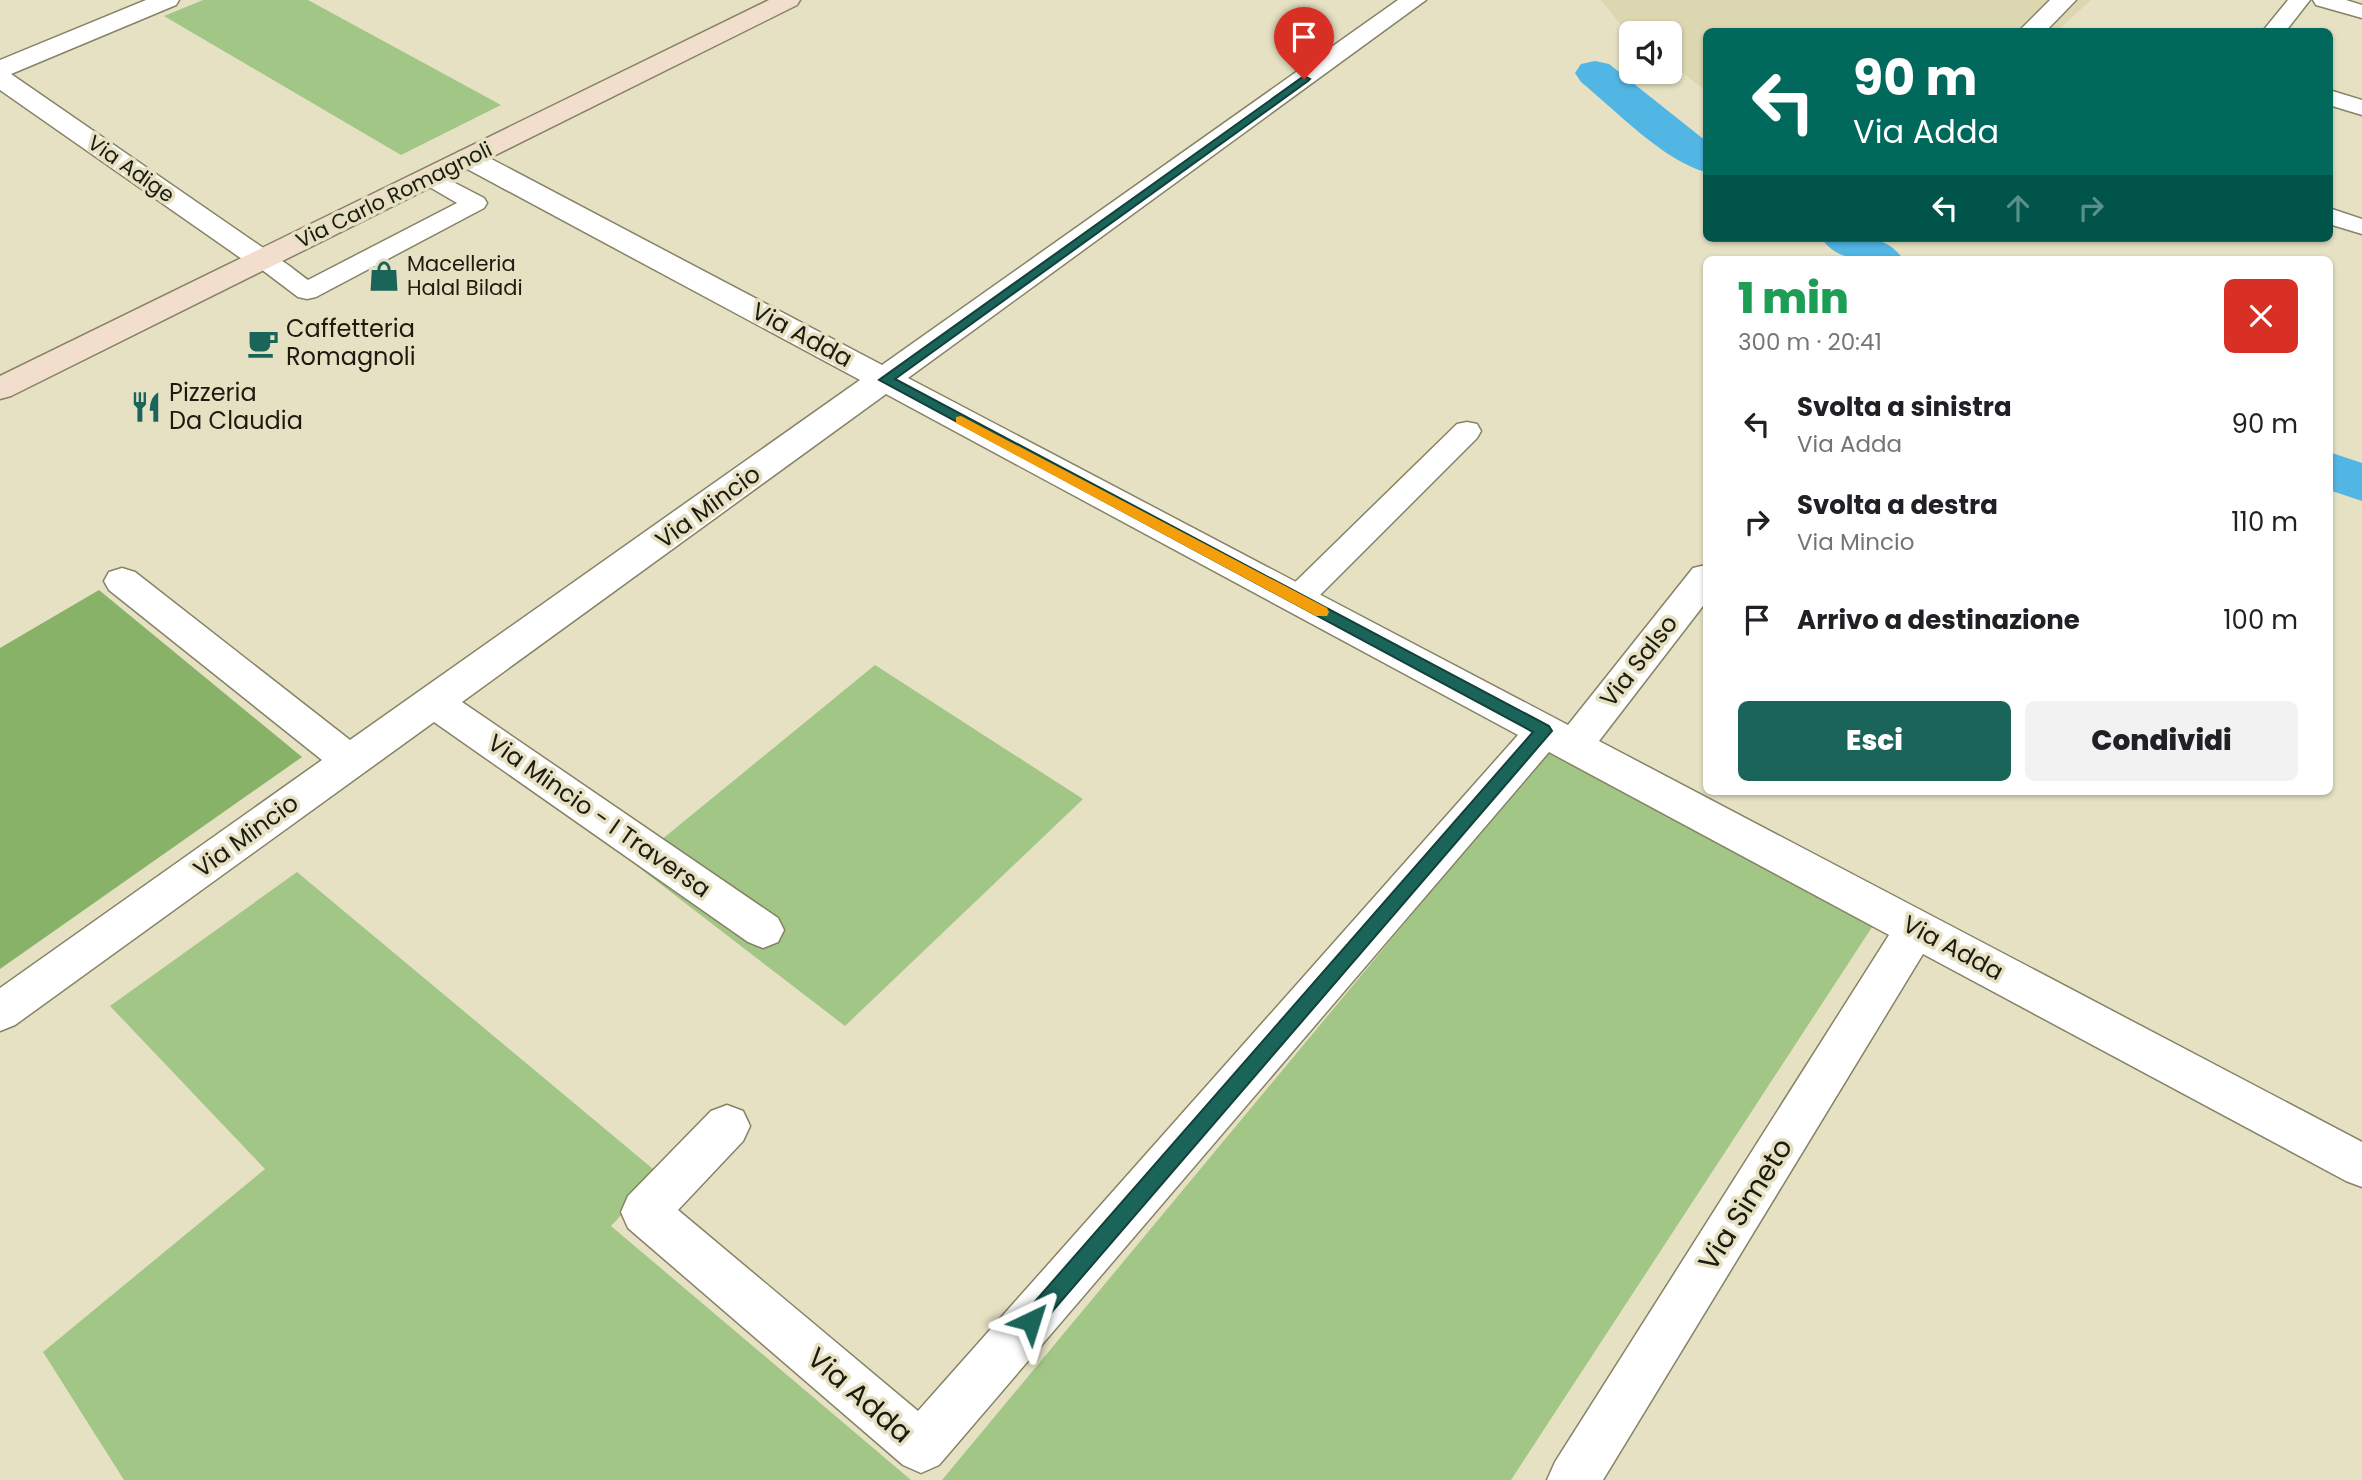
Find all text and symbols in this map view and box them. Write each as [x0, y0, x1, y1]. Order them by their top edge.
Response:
pin [1274, 7, 1334, 79]
icon: arrive [1285, 18, 1323, 56]
map controls [1619, 21, 1682, 84]
button: sound [1619, 21, 1682, 84]
text: 90 m [1853, 44, 1977, 112]
icon: left [1738, 56, 1829, 147]
text: Via Adda [1853, 109, 1999, 154]
street label: Via Adige [82, 128, 181, 209]
street label: Via Carlo Romagnoli [291, 134, 497, 255]
icon: left [1926, 189, 1964, 227]
icon: ahead [1999, 189, 2037, 227]
icon: right [2072, 189, 2110, 227]
place label: Macelleria Halal Biladi [407, 249, 523, 302]
shop icon: Macelleria Halal Biladi [367, 259, 401, 293]
text: 1 min [1738, 269, 1849, 328]
button: close [2224, 279, 2298, 353]
street label: Via Adda [746, 294, 858, 375]
place label: Caffetteria Romagnoli [286, 312, 416, 373]
cafe icon: Caffetteria Romagnoli [246, 326, 280, 360]
text: 300 m · 20:41 [1738, 326, 1882, 358]
place label: Pizzeria Da Claudia [169, 376, 303, 437]
text: Svolta a sinistra [1797, 389, 2012, 425]
restaurant icon: Pizzeria Da Claudia [129, 390, 163, 424]
icon: left [1738, 405, 1776, 443]
text: 90 m [2232, 406, 2298, 442]
text: Via Adda [1797, 428, 1902, 460]
street label: Via Mincio [648, 457, 767, 556]
text: Svolta a destra [1797, 487, 1998, 523]
icon: right [1738, 503, 1776, 541]
text: 110 m [2231, 504, 2298, 540]
text: Via Mincio [1797, 526, 1914, 558]
icon: arrive [1738, 601, 1776, 639]
text: Arrivo a destinazione [1797, 602, 2080, 638]
text: 100 m [2223, 602, 2298, 638]
street label: Via Salso [1592, 608, 1685, 714]
button: Esci [1738, 701, 2011, 781]
button: Condividi [2025, 701, 2298, 781]
street label: Via Mincio - I Traversa [481, 726, 717, 905]
street label: Via Mincio [186, 786, 305, 885]
street label: Via Adda [1897, 907, 2009, 988]
street label: Via Simeto [1689, 1130, 1802, 1278]
position arrow [994, 1284, 1068, 1358]
street label: Via Adda [799, 1339, 921, 1452]

